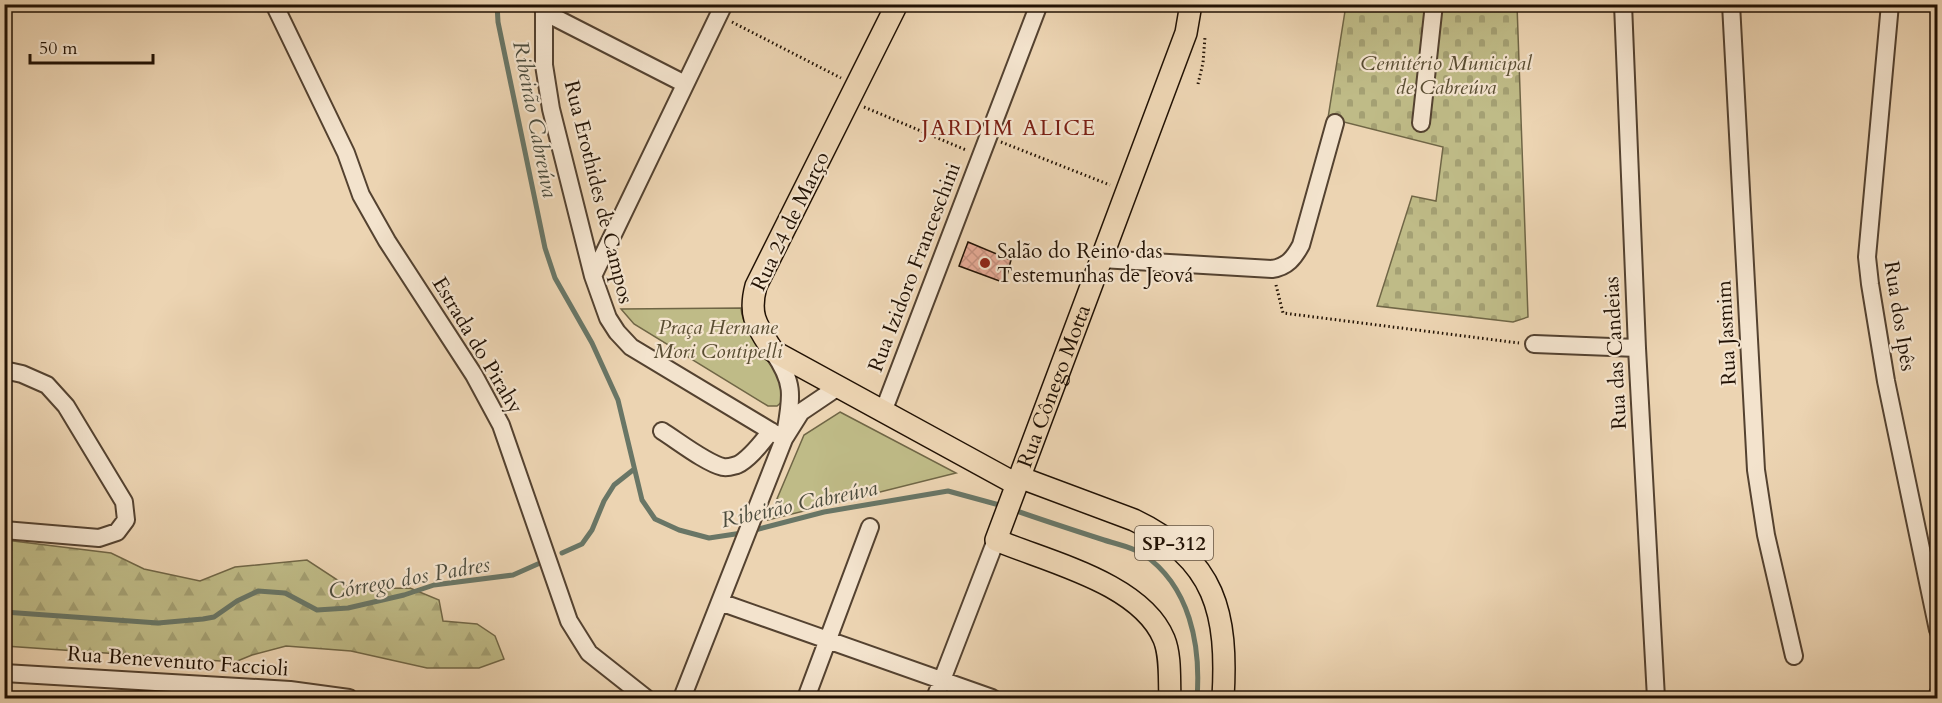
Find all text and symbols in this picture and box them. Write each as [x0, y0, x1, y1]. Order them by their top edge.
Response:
scale bar [30, 27, 153, 65]
text: 50 m [39, 36, 78, 61]
water label: Ribeirão Cabreúva [505, 38, 565, 200]
park label: Cemitério Municipal de Cabreúva [1360, 49, 1533, 102]
street label: Rua Erothides de Campos [557, 78, 640, 307]
district label: JARDIM ALICE [918, 113, 1097, 143]
street label: Rua 24 de Março [744, 147, 837, 296]
street label: Rua Izidoro Franceschini [861, 158, 968, 376]
place label: Salão do Reino das Testemunhas de Jeová [997, 237, 1194, 290]
marker: Salão do Reino das Testemunhas de Jeová [978, 256, 992, 270]
street label: Rua dos Ipês [1877, 259, 1923, 373]
street label: Estrada do Pirahy [425, 271, 530, 419]
street label: Rua das Candeias [1597, 276, 1634, 430]
street label: Rua Jasmim [1709, 279, 1744, 386]
street label: Rua Cônego Motta [1010, 301, 1098, 472]
park label: Praça Hernane Mori Contipelli [653, 313, 783, 366]
water label: Ribeirão Cabreúva [718, 473, 880, 535]
road number: SP-312 [1135, 526, 1213, 560]
water label: Córrego dos Padres [326, 549, 493, 607]
street label: Rua Benevenuto Faccioli [66, 639, 290, 684]

